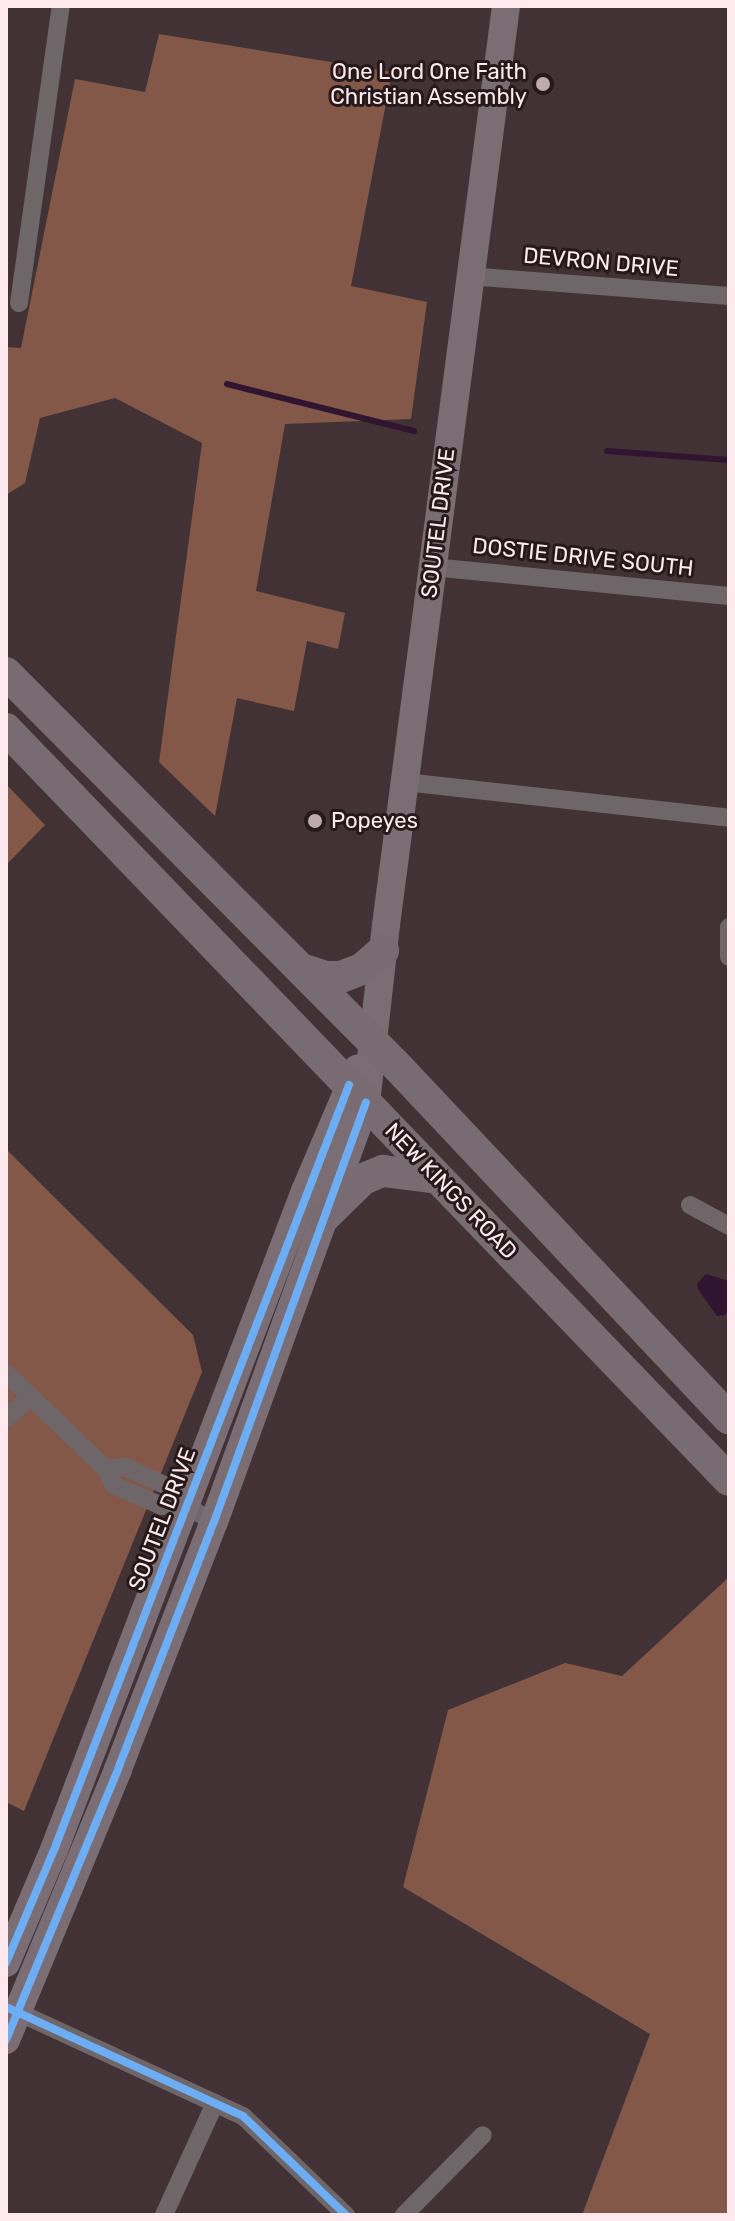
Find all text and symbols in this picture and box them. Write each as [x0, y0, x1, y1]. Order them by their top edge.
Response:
place label: One Lord One Faith Christian Assembly [330, 58, 527, 110]
marker: One Lord One Faith Christian Assembly [534, 75, 552, 93]
street label: DEVRON DRIVE [522, 242, 680, 282]
street label: SOUTEL DRIVE [416, 446, 460, 600]
street label: DOSTIE DRIVE SOUTH [471, 532, 695, 582]
place label: Popeyes [331, 808, 418, 834]
marker: Popeyes [306, 812, 324, 830]
street label: NEW KINGS ROAD [379, 1117, 523, 1265]
street label: SOUTEL DRIVE [123, 1444, 201, 1594]

